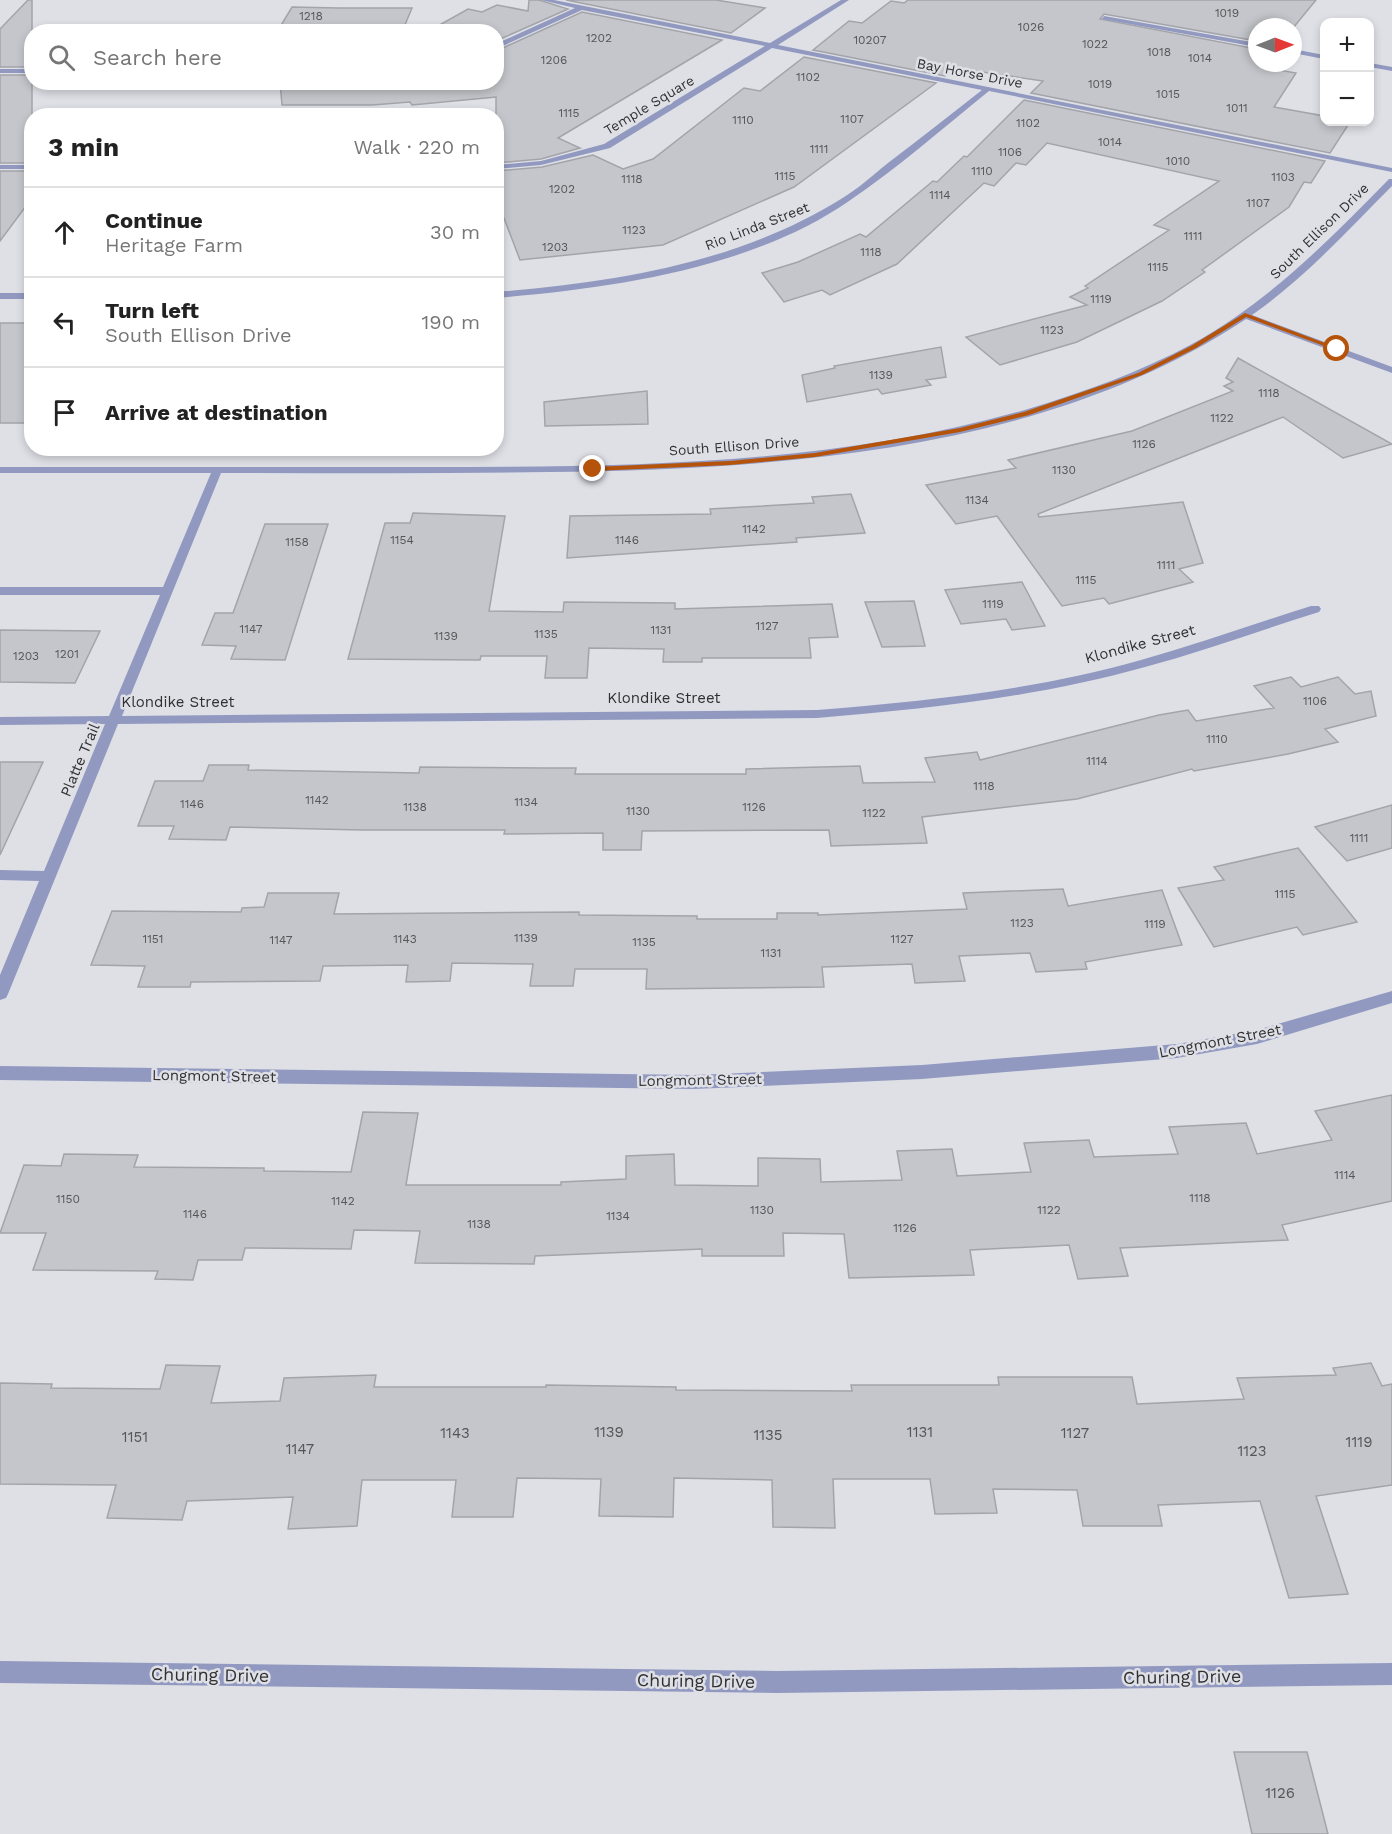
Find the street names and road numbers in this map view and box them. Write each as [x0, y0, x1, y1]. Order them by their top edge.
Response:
street label: Bay Horse Drive [916, 55, 1024, 91]
street label: Temple Square [601, 72, 697, 138]
street label: South Ellison Drive [1266, 180, 1372, 282]
street label: Rio Linda Street [703, 199, 811, 253]
street label: South Ellison Drive [668, 433, 800, 459]
street label: Klondike Street [1083, 620, 1198, 667]
street label: Klondike Street [607, 689, 721, 707]
street label: Klondike Street [121, 693, 235, 711]
street label: Platte Trail [56, 720, 104, 799]
street label: Longmont Street [1157, 1020, 1283, 1062]
street label: Longmont Street [152, 1066, 277, 1086]
street label: Longmont Street [638, 1070, 763, 1090]
street label: Churing Drive [151, 1663, 269, 1686]
street label: Churing Drive [1123, 1665, 1241, 1688]
street label: Churing Drive [637, 1669, 755, 1692]

